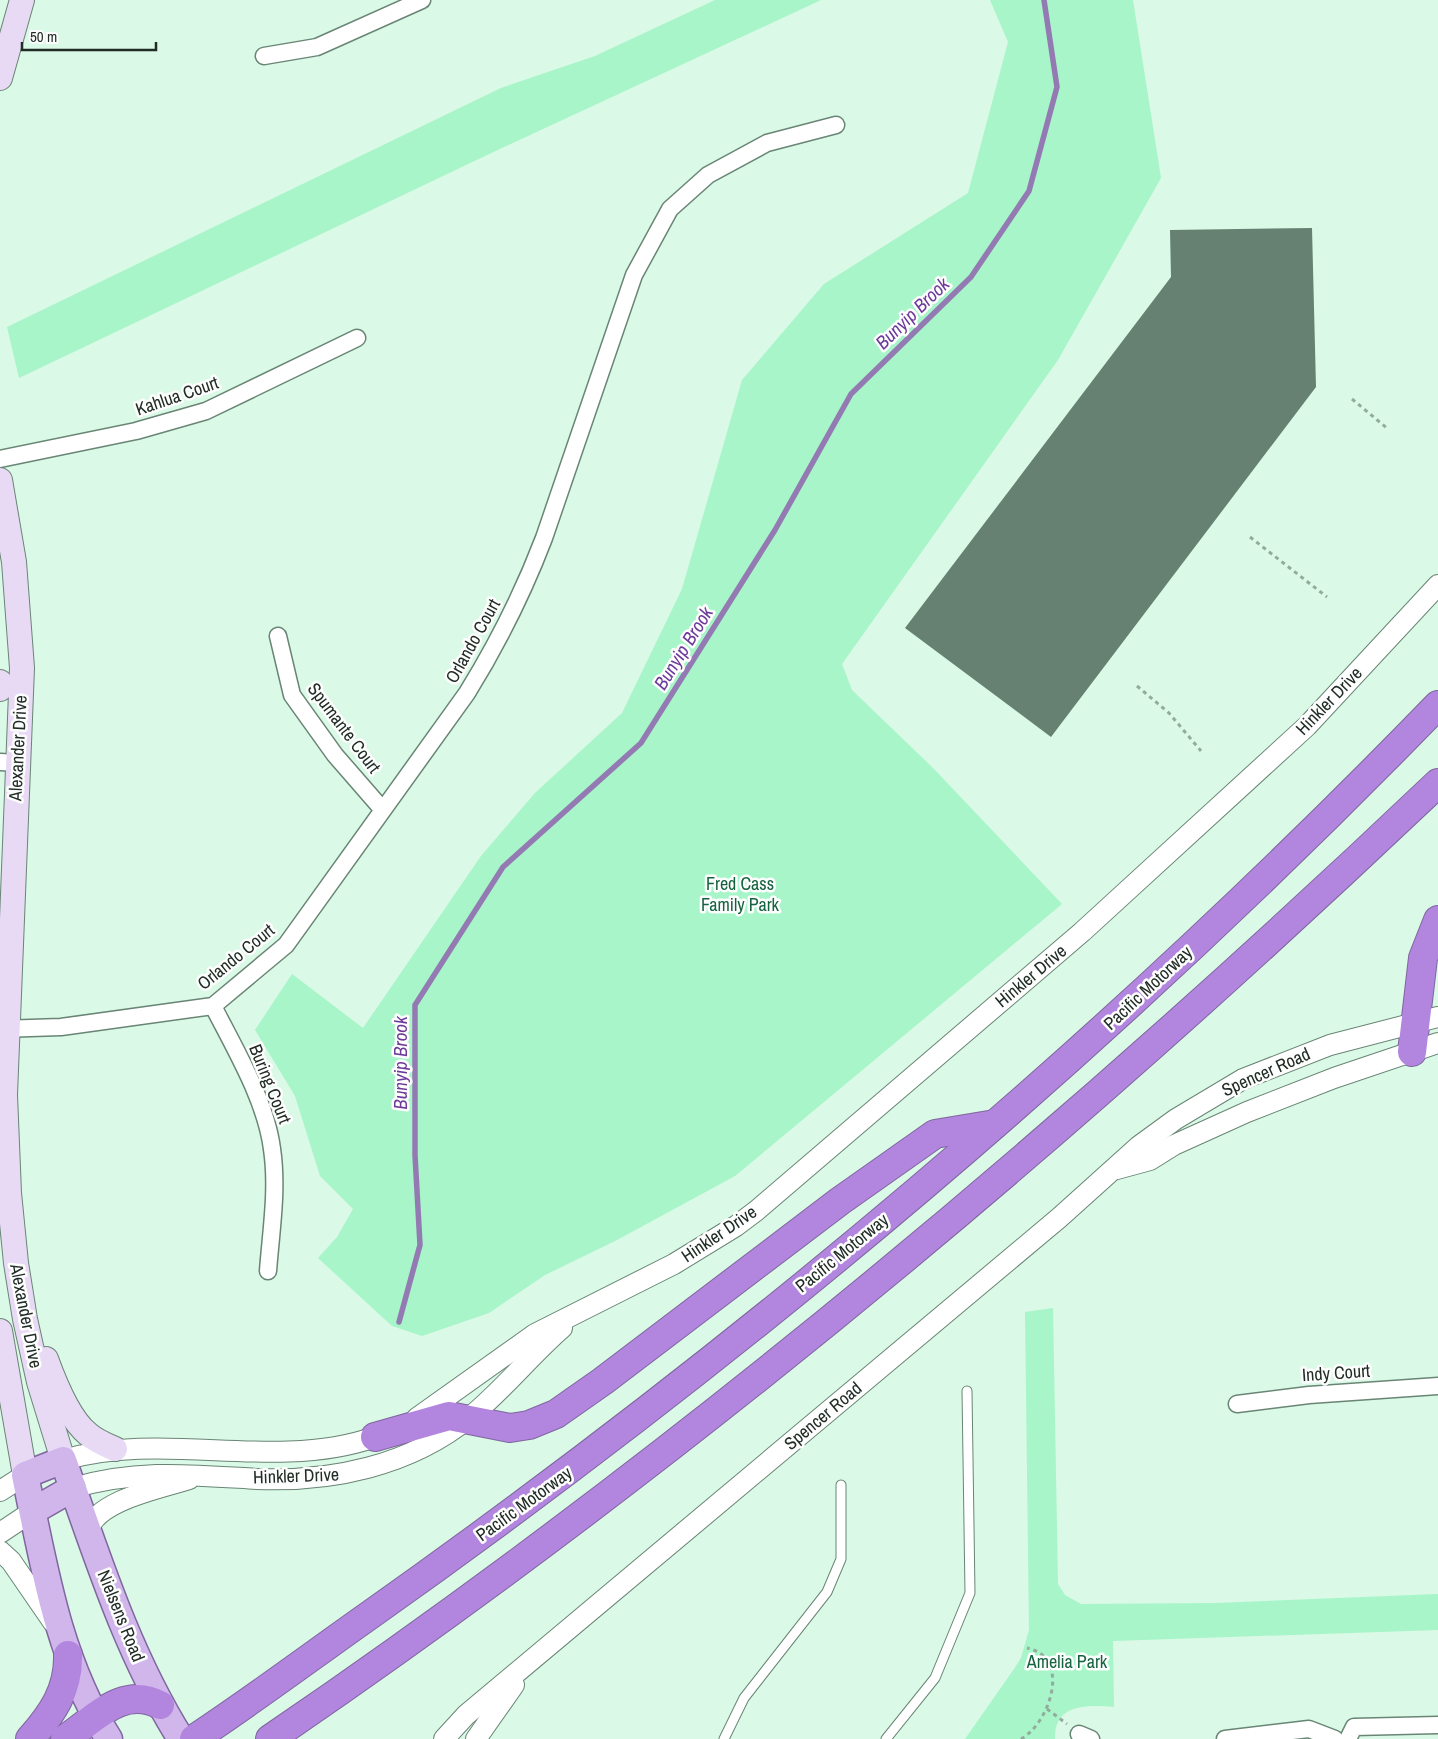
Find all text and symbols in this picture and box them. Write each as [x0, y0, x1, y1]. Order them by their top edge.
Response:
scale bar [22, 20, 156, 52]
text: 50 m [30, 26, 57, 47]
water label: Bunyip Brook [869, 270, 956, 355]
street label: Kahlua Court [132, 370, 222, 421]
street label: Orlando Court [439, 594, 506, 687]
water label: Bunyip Brook [647, 600, 719, 695]
street label: Hinkler Drive [1290, 661, 1368, 740]
street label: Spumante Court [302, 677, 387, 778]
street label: Alexander Drive [2, 694, 33, 802]
park label: Fred Cass Family Park [701, 871, 780, 917]
street label: Orlando Court [192, 918, 280, 995]
street label: Hinkler Drive [990, 938, 1072, 1013]
street label: Pacific Motorway [1098, 939, 1198, 1035]
water label: Bunyip Brook [387, 1015, 413, 1110]
street label: Buring Court [243, 1040, 298, 1127]
street label: Spencer Road [1218, 1041, 1314, 1102]
street label: Hinkler Drive [676, 1199, 761, 1268]
street label: Pacific Motorway [790, 1207, 894, 1298]
street label: Alexander Drive [4, 1261, 49, 1370]
street label: Indy Court [1301, 1358, 1371, 1387]
street label: Spencer Road [779, 1376, 867, 1456]
street label: Pacific Motorway [471, 1460, 577, 1547]
street label: Hinkler Drive [253, 1462, 339, 1489]
street label: Nielsens Road [92, 1566, 151, 1665]
park label: Amelia Park [1026, 1649, 1108, 1674]

